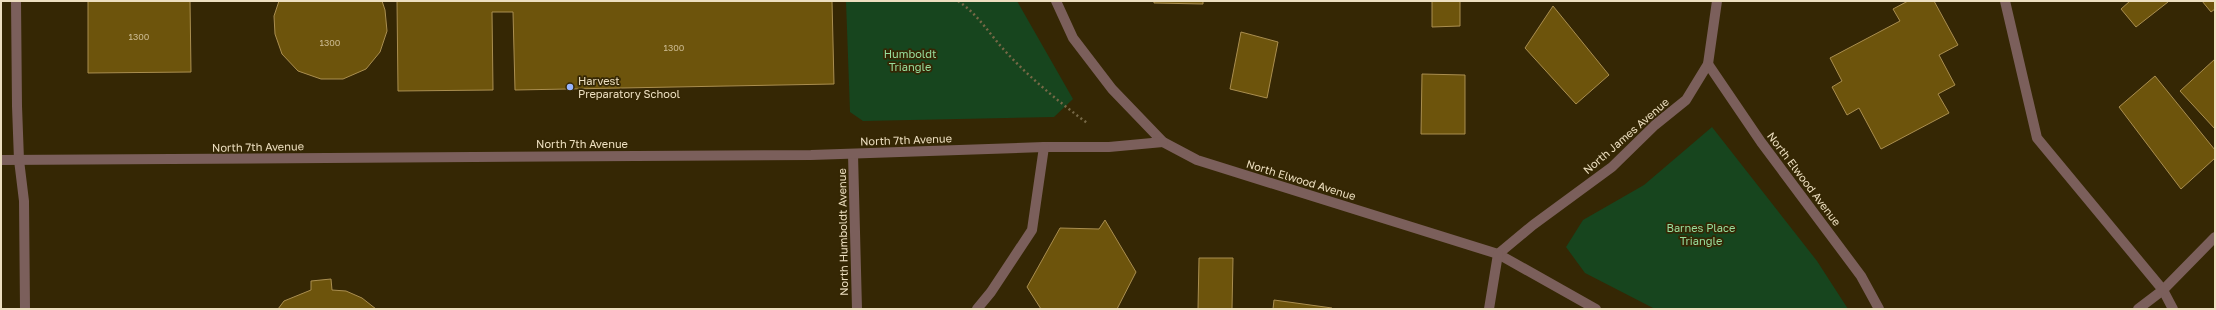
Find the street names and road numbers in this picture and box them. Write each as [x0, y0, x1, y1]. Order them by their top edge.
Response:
street label: North James Avenue [1580, 95, 1671, 176]
street label: North Elwood Avenue [1765, 129, 1844, 228]
street label: North 7th Avenue [860, 131, 952, 148]
street label: North 7th Avenue [536, 137, 628, 150]
street label: North 7th Avenue [212, 139, 304, 154]
street label: North Elwood Avenue [1245, 157, 1357, 202]
street label: North Humboldt Avenue [835, 168, 850, 296]

